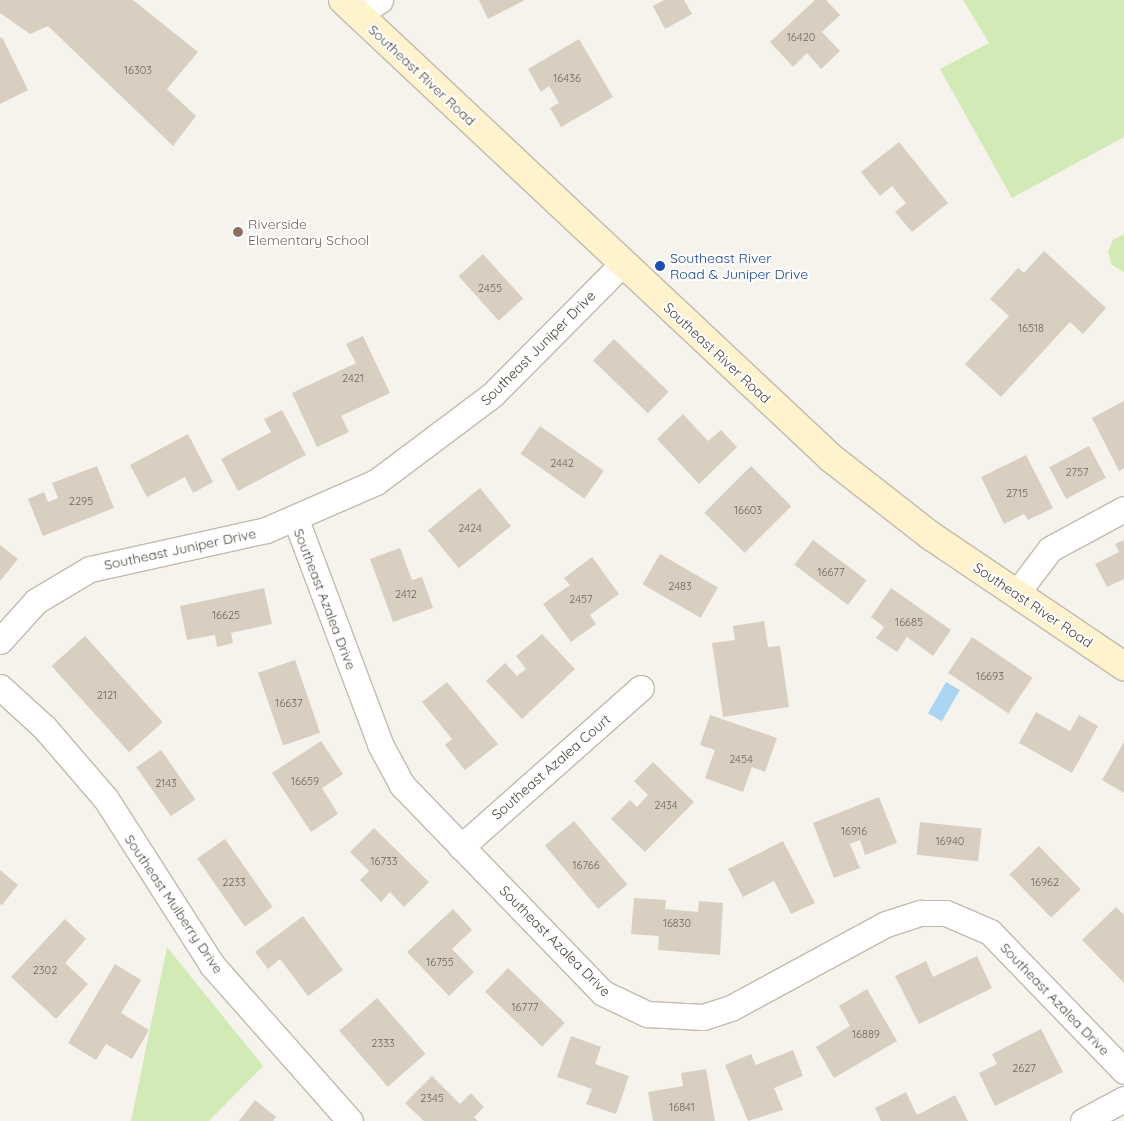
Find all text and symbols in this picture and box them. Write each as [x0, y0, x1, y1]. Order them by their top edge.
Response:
street label: Southeast River Road [365, 21, 479, 129]
house number: 16420 [787, 30, 815, 44]
house number: 16303 [124, 63, 152, 77]
house number: 16436 [553, 71, 581, 85]
place label: Riverside Elementary School [248, 216, 369, 248]
marker: Riverside Elementary School [232, 226, 244, 238]
place label: Southeast River Road & Juniper Drive [670, 250, 808, 282]
marker: Southeast River Road & Juniper Drive [654, 260, 666, 272]
house number: 2455 [478, 281, 502, 295]
street label: Southeast Juniper Drive [477, 287, 599, 409]
street label: Southeast River Road [660, 299, 774, 407]
house number: 16518 [1018, 321, 1044, 335]
house number: 2421 [342, 371, 364, 385]
house number: 2442 [550, 456, 574, 470]
house number: 2757 [1065, 465, 1089, 479]
house number: 2715 [1006, 486, 1028, 500]
house number: 2295 [69, 494, 93, 508]
house number: 16603 [734, 503, 762, 517]
house number: 2424 [458, 521, 482, 535]
street label: Southeast Juniper Drive [102, 525, 258, 573]
street label: Southeast Azalea Drive [290, 526, 360, 672]
street label: Southeast River Road [970, 559, 1096, 651]
house number: 16677 [817, 565, 845, 579]
house number: 2483 [668, 579, 692, 593]
house number: 2412 [395, 587, 417, 601]
house number: 2457 [569, 592, 593, 606]
house number: 16625 [212, 608, 240, 622]
house number: 16685 [895, 615, 923, 629]
house number: 16693 [976, 669, 1004, 683]
house number: 2121 [97, 688, 117, 702]
house number: 16637 [275, 696, 303, 710]
street label: Southeast Azalea Court [488, 711, 614, 823]
house number: 2454 [729, 752, 753, 766]
house number: 16659 [291, 774, 319, 788]
house number: 2143 [155, 776, 177, 790]
house number: 2434 [654, 798, 678, 812]
house number: 16916 [841, 824, 867, 838]
street label: Southeast Mulberry Drive [121, 831, 227, 977]
house number: 16940 [936, 834, 964, 848]
house number: 16733 [370, 854, 398, 868]
house number: 16766 [572, 858, 600, 872]
house number: 2233 [222, 875, 246, 889]
house number: 16962 [1031, 875, 1059, 889]
street label: Southeast Azalea Drive [496, 882, 614, 1000]
house number: 16830 [663, 916, 691, 930]
street label: Southeast Azalea Drive [997, 939, 1113, 1059]
house number: 16755 [426, 955, 454, 969]
house number: 2302 [33, 963, 57, 977]
house number: 16777 [512, 1000, 538, 1014]
house number: 16889 [852, 1027, 880, 1041]
house number: 2333 [371, 1036, 395, 1050]
house number: 2627 [1012, 1061, 1036, 1075]
house number: 2345 [420, 1091, 444, 1105]
house number: 16841 [669, 1100, 695, 1114]

